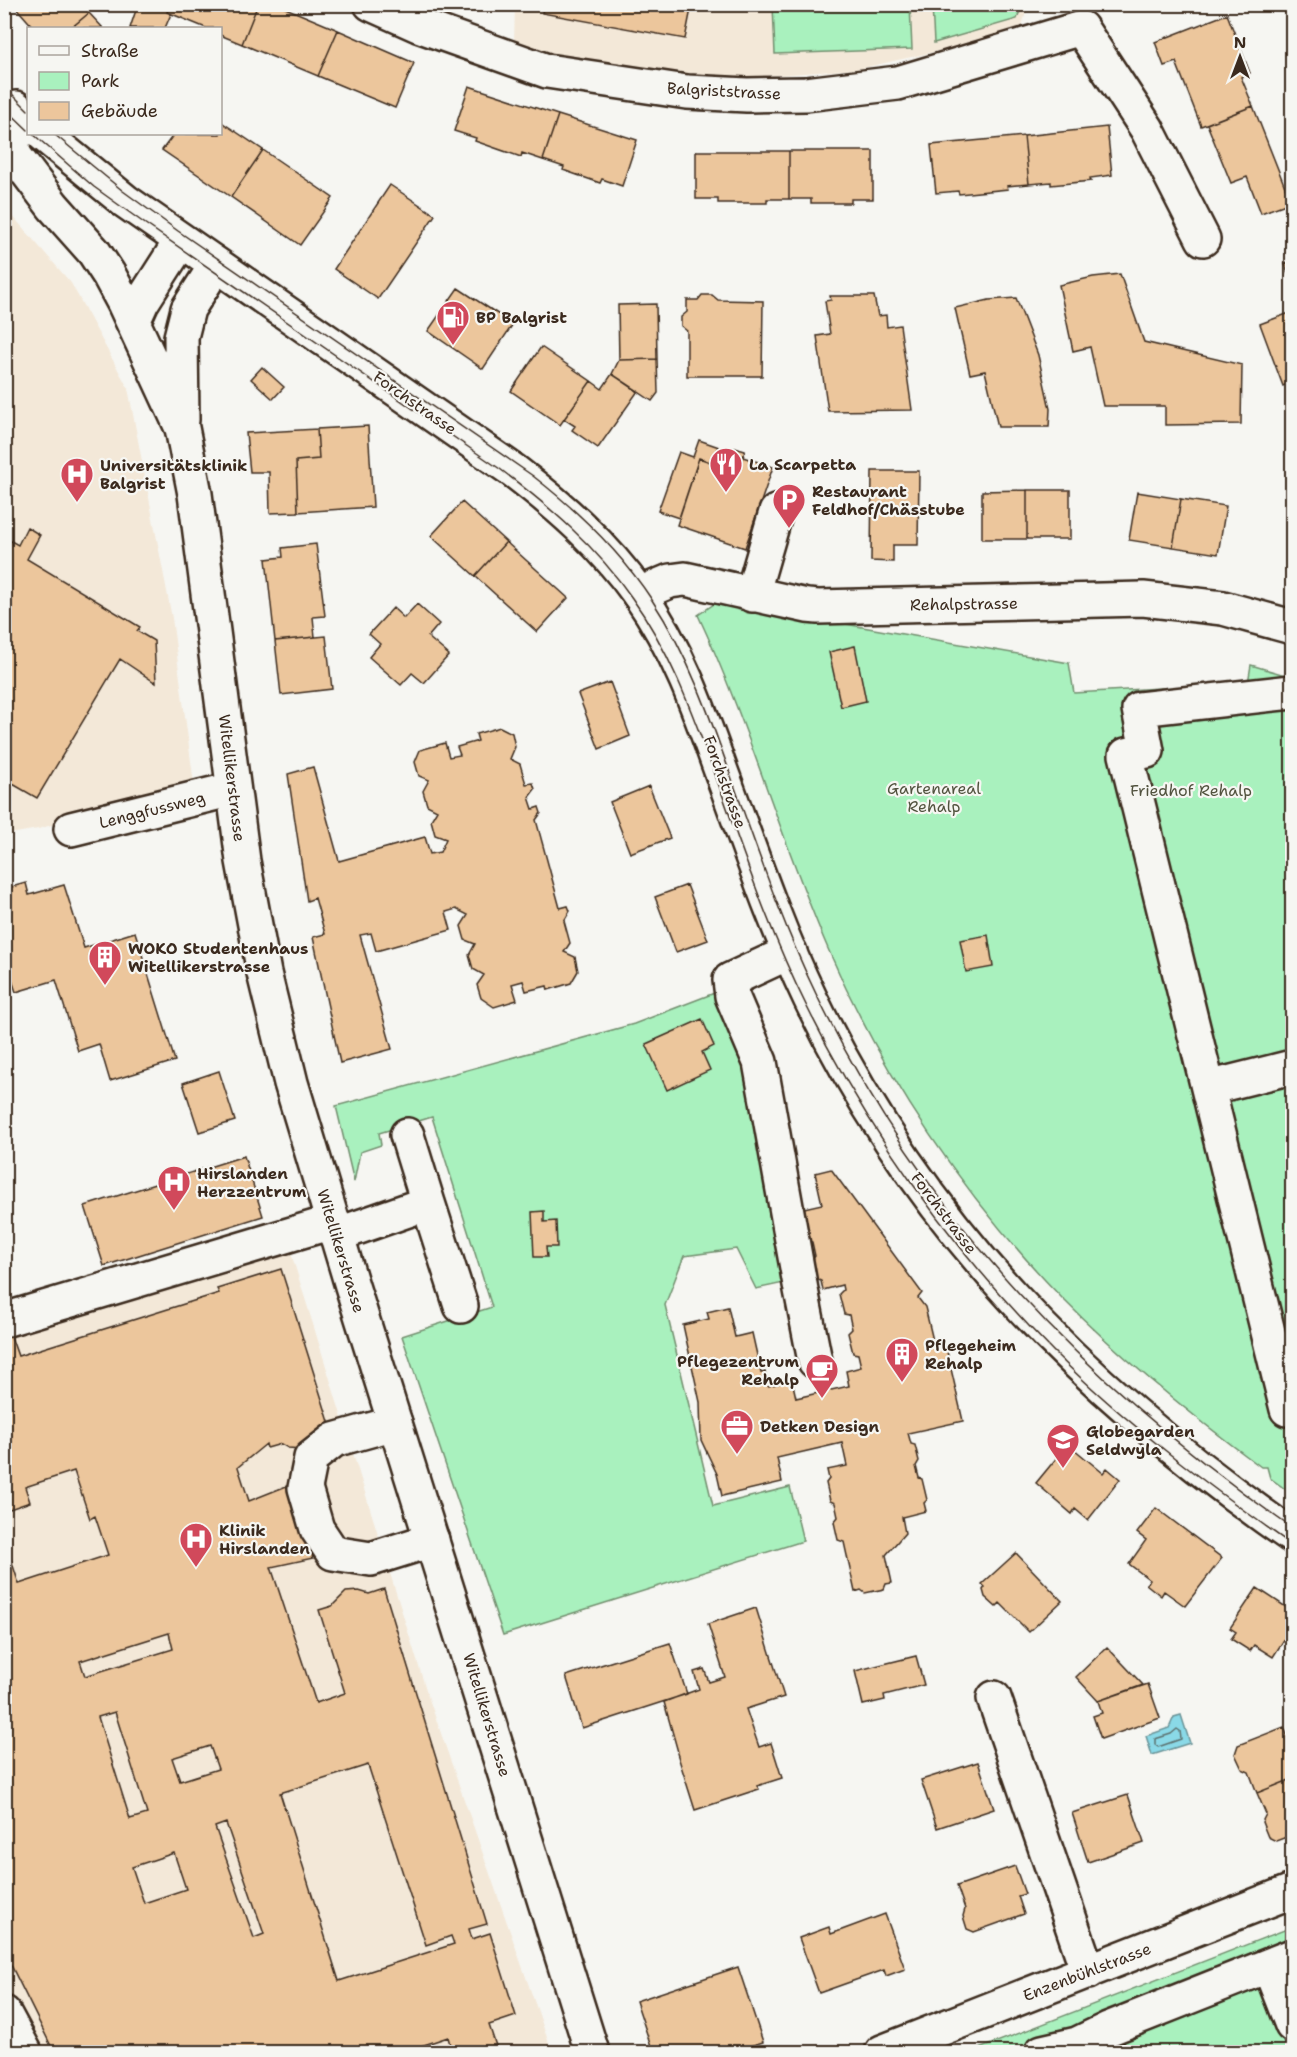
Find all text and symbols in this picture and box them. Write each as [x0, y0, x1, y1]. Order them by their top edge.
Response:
legend [27, 27, 222, 135]
north arrow [1210, 27, 1270, 87]
text: N [1234, 32, 1246, 53]
text: Straße [81, 39, 139, 63]
text: Park [81, 69, 120, 93]
street label: Balgriststrasse [666, 78, 782, 104]
text: Gebäude [81, 99, 158, 123]
fuel station icon: BP Balgrist [435, 299, 471, 346]
place label: BP Balgrist [476, 307, 567, 328]
street label: Forchstrasse [369, 367, 461, 439]
restaurant icon: La Scarpetta [708, 446, 744, 493]
place label: La Scarpetta [749, 454, 856, 475]
place label: Universitätsklinik Balgrist [100, 455, 247, 494]
hospital icon: Universitätsklinik Balgrist [59, 456, 95, 503]
place label: Restaurant Feldhof/Chässtube [812, 481, 965, 520]
parking icon: Restaurant Feldhof/Chässtube [771, 482, 807, 529]
street label: Rehalpstrasse [910, 593, 1018, 615]
street label: Witellikerstrasse [214, 713, 250, 843]
street label: Forchstrasse [699, 733, 751, 831]
park label: Gartenareal Rehalp [887, 778, 981, 817]
park label: Friedhof Rehalp [1130, 780, 1252, 801]
street label: Lenggfussweg [97, 787, 207, 833]
place label: WOKO Studentenhaus Witellikerstrasse [128, 938, 308, 977]
building icon: WOKO Studentenhaus Witellikerstrasse [87, 939, 123, 986]
place label: Hirslanden Herzzentrum [197, 1163, 307, 1202]
hospital icon: Hirslanden Herzzentrum [156, 1164, 192, 1211]
street label: Forchstrasse [906, 1168, 982, 1258]
street label: Witellikerstrasse [312, 1187, 370, 1315]
place label: Pflegeheim Rehalp [925, 1335, 1016, 1374]
building icon: Pflegeheim Rehalp [884, 1336, 920, 1383]
place label: Pflegezentrum Rehalp [677, 1351, 799, 1390]
cafe icon: Pflegezentrum Rehalp [804, 1352, 840, 1399]
office icon: Detken Design [719, 1408, 755, 1455]
place label: Detken Design [760, 1416, 879, 1437]
place label: Globegarden Seldwyla [1086, 1421, 1195, 1460]
school or university icon: Globegarden Seldwyla [1045, 1422, 1081, 1469]
place label: Klinik Hirslanden [219, 1520, 310, 1559]
hospital icon: Klinik Hirslanden [178, 1521, 214, 1568]
street label: Witellikerstrasse [458, 1651, 516, 1779]
street label: Enzenbühlstrasse [1020, 1938, 1154, 2006]

